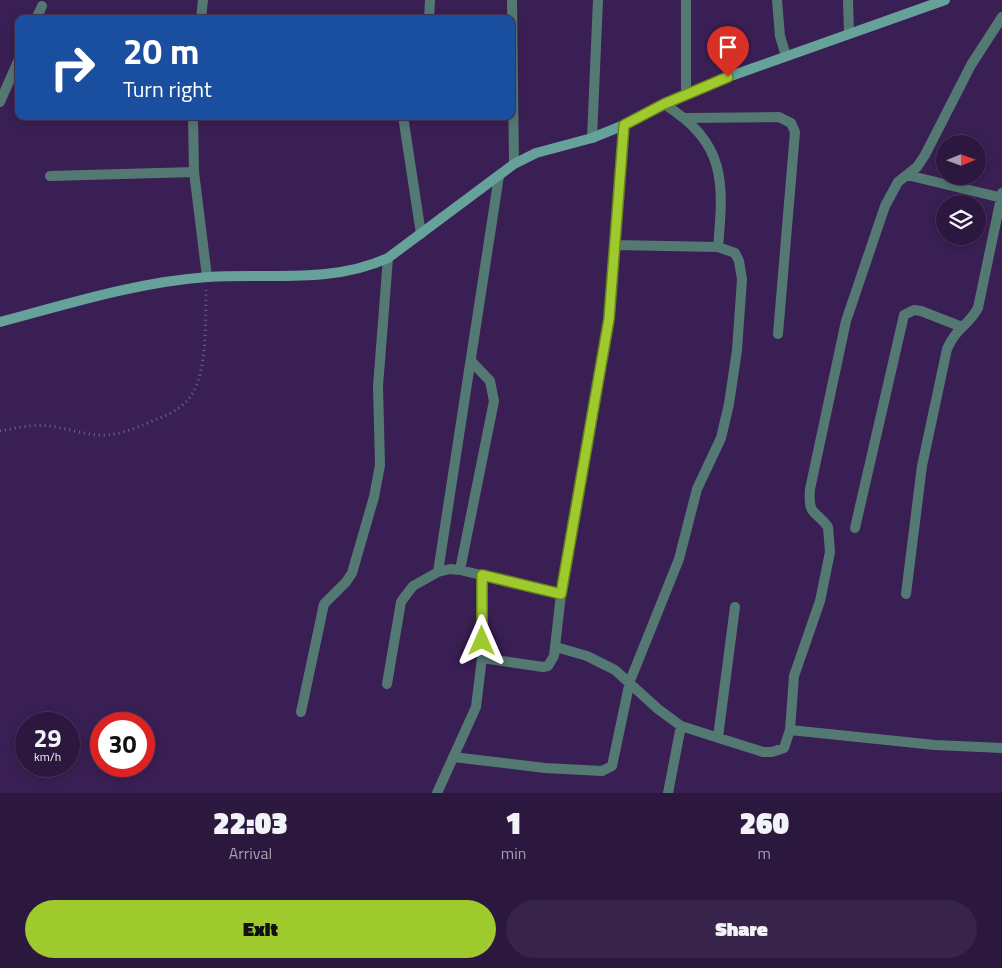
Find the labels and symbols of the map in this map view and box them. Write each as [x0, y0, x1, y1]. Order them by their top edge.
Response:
pin [707, 26, 749, 77]
north arrow [936, 135, 986, 185]
position arrow [455, 614, 507, 666]
speed limit sign: 30 [90, 712, 155, 777]

